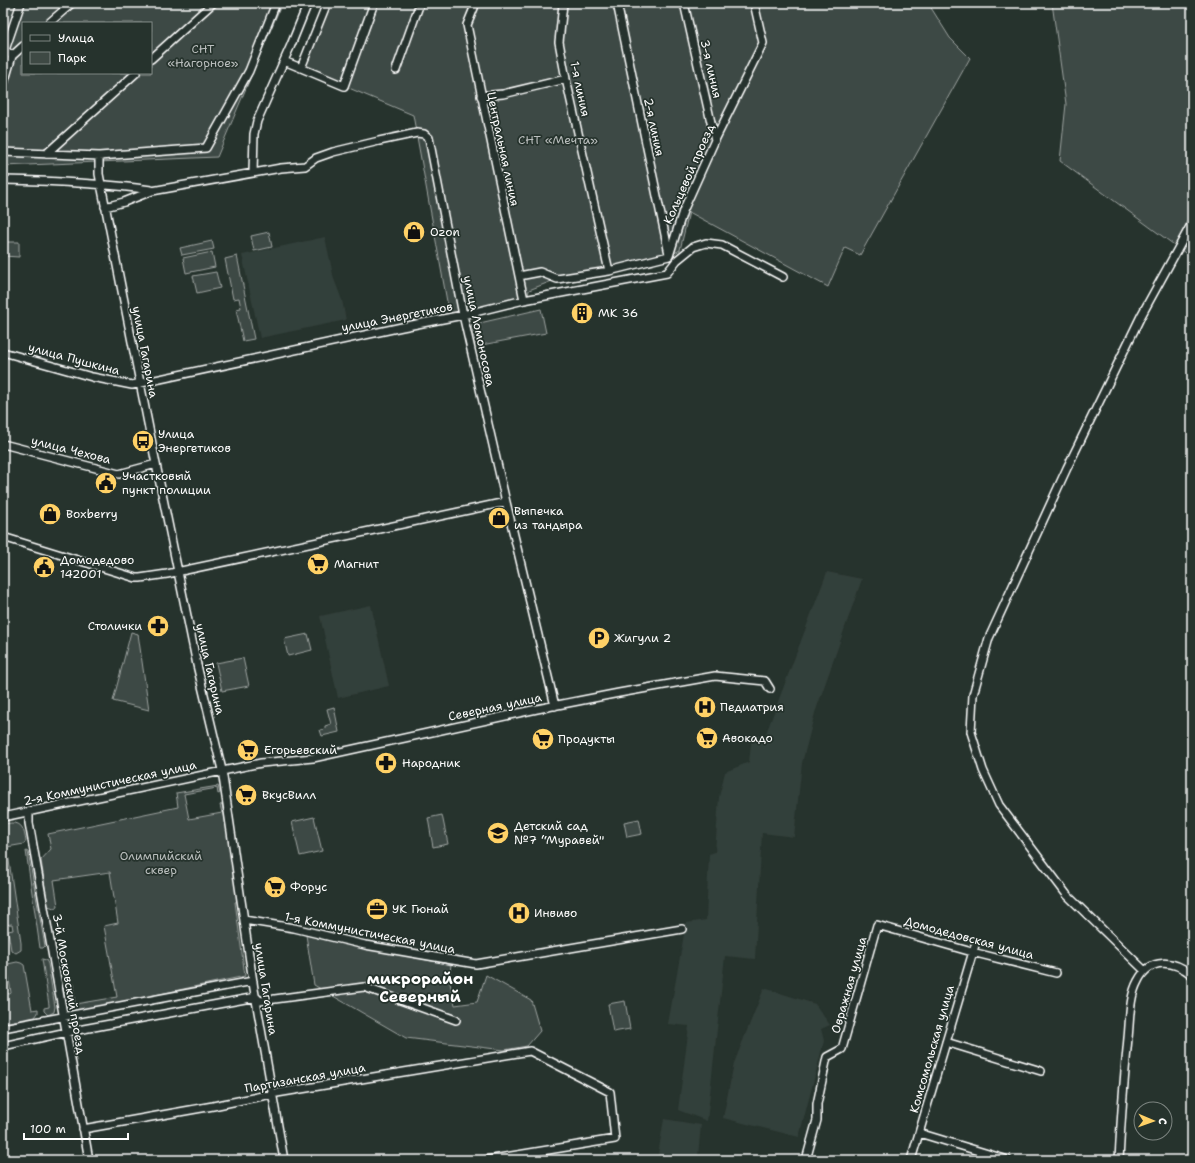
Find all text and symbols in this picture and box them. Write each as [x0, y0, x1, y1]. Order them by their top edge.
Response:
legend [22, 22, 152, 74]
text: Улица [58, 30, 95, 46]
street label: 3-я линия [696, 38, 726, 100]
park label: СНТ «Нагорное» [168, 41, 239, 71]
text: Парк [58, 50, 87, 66]
street label: 1-я линия [566, 60, 594, 118]
street label: Центральная линия [483, 90, 523, 208]
street label: 2-я линия [640, 96, 668, 158]
street label: Кольцевой проезд [660, 121, 718, 227]
park label: СНТ «Мечта» [518, 132, 598, 148]
shop icon: Ozon [401, 219, 427, 245]
place label: Ozon [430, 224, 460, 240]
street label: улица Ломоносова [459, 274, 499, 388]
street label: улица Энергетиков [340, 298, 454, 336]
building icon: МК 36 [569, 300, 595, 326]
street label: улица Гагарина [128, 305, 162, 400]
place label: МК 36 [598, 305, 638, 321]
street label: улица Пушкина [26, 339, 122, 379]
place label: Улица Энергетиков [158, 426, 231, 456]
bus stop icon: Улица Энергетиков [130, 428, 156, 454]
street label: улица Чехова [30, 432, 113, 468]
place label: Участковый пункт полиции [122, 468, 211, 498]
public building icon: Участковый пункт полиции [93, 470, 119, 496]
shop icon: Boxberry [37, 501, 63, 527]
place label: Выпечка из тандыра [514, 503, 583, 533]
shop icon: Выпечка из тандыра [486, 505, 512, 531]
place label: Boxberry [66, 506, 118, 522]
supermarket icon: Магнит [305, 551, 331, 577]
place label: Домодедово 142001 [60, 552, 134, 582]
public building icon: Домодедово 142001 [31, 554, 57, 580]
place label: Магнит [334, 556, 380, 572]
pharmacy icon: Столички [145, 613, 171, 639]
place label: Столички [88, 618, 142, 634]
street label: улица Гагарина [192, 622, 228, 717]
parking icon: Жигули 2 [586, 625, 612, 651]
place label: Жигули 2 [614, 630, 671, 646]
street label: Северная улица [447, 689, 544, 725]
hospital icon: Педиатрия [692, 694, 718, 720]
place label: Педиатрия [720, 699, 784, 715]
supermarket icon: Авокадо [694, 725, 720, 751]
supermarket icon: Продукты [530, 726, 556, 752]
place label: Авокадо [722, 730, 773, 746]
place label: Продукты [558, 731, 615, 747]
supermarket icon: Егорьевский [235, 737, 261, 763]
place label: Егорьевский [264, 742, 337, 758]
pharmacy icon: Народник [373, 750, 399, 776]
place label: Народник [402, 755, 461, 771]
street label: 2-я Коммунистическая улица [22, 757, 199, 809]
supermarket icon: ВкусВилл [233, 782, 259, 808]
place label: ВкусВилл [262, 787, 316, 803]
place label: Детский сад №7 “Муравей" [514, 818, 604, 848]
school or university icon: Детский сад №7 “Муравей" [485, 820, 511, 846]
park label: Олимпийский сквер [120, 848, 202, 878]
supermarket icon: Форус [262, 874, 288, 900]
place label: Форус [290, 879, 327, 895]
office icon: УК Гюнай [364, 896, 390, 922]
hospital icon: Инвиво [506, 900, 532, 926]
place label: УК Гюнай [392, 901, 449, 917]
place label: Инвиво [534, 905, 577, 921]
street label: 1-я Коммунистическая улица [283, 909, 457, 958]
street label: 3-й Московский проезд [49, 912, 89, 1056]
street label: Домодедовская улица [903, 913, 1036, 963]
street label: Овражная улица [828, 934, 871, 1035]
street label: улица Гагарина [251, 942, 281, 1037]
district label: микрорайон Северный [367, 968, 473, 1007]
street label: Комсомольская улица [906, 983, 958, 1115]
street label: Партизанская улица [243, 1059, 367, 1096]
north arrow [1133, 1101, 1173, 1141]
scale bar [24, 1115, 128, 1141]
text: С [1155, 1118, 1170, 1125]
text: 100 m [30, 1121, 66, 1137]

